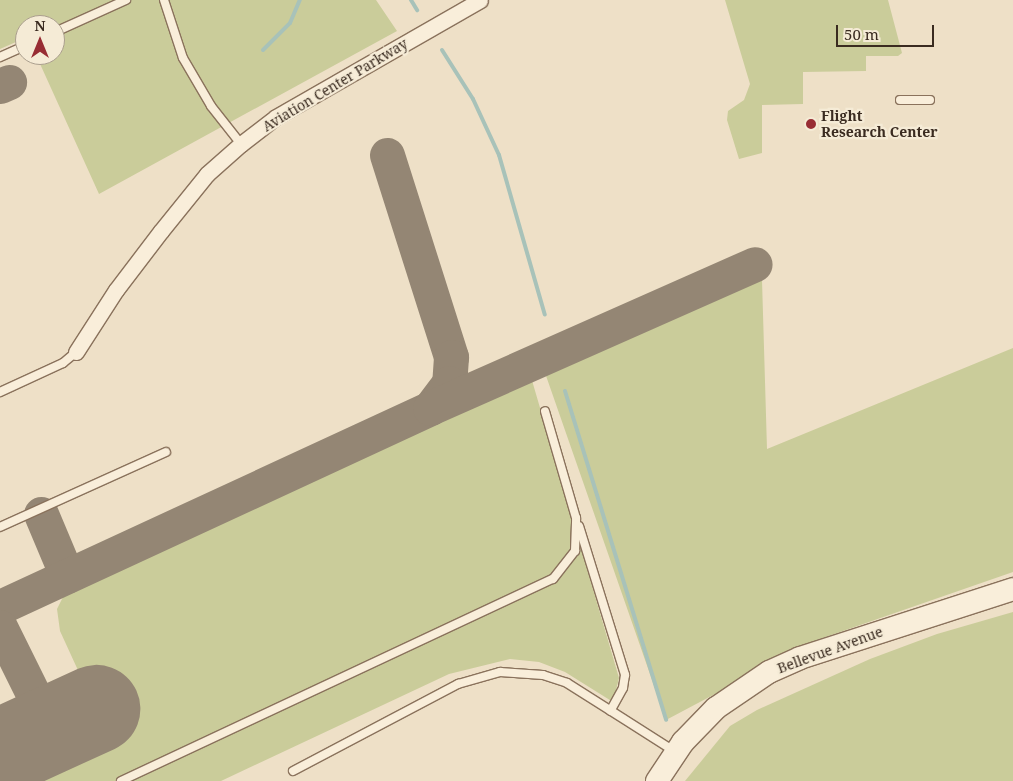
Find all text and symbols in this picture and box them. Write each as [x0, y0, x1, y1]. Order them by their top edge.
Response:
north arrow [15, 15, 65, 65]
scale bar [838, 15, 936, 47]
text: N [34, 16, 46, 35]
text: 50 m [844, 24, 879, 44]
street label: Aviation Center Parkway [259, 35, 411, 135]
place label: Flight Research Center [821, 108, 938, 140]
marker: Flight Research Center [805, 118, 817, 130]
street label: Bellevue Avenue [775, 623, 885, 677]

